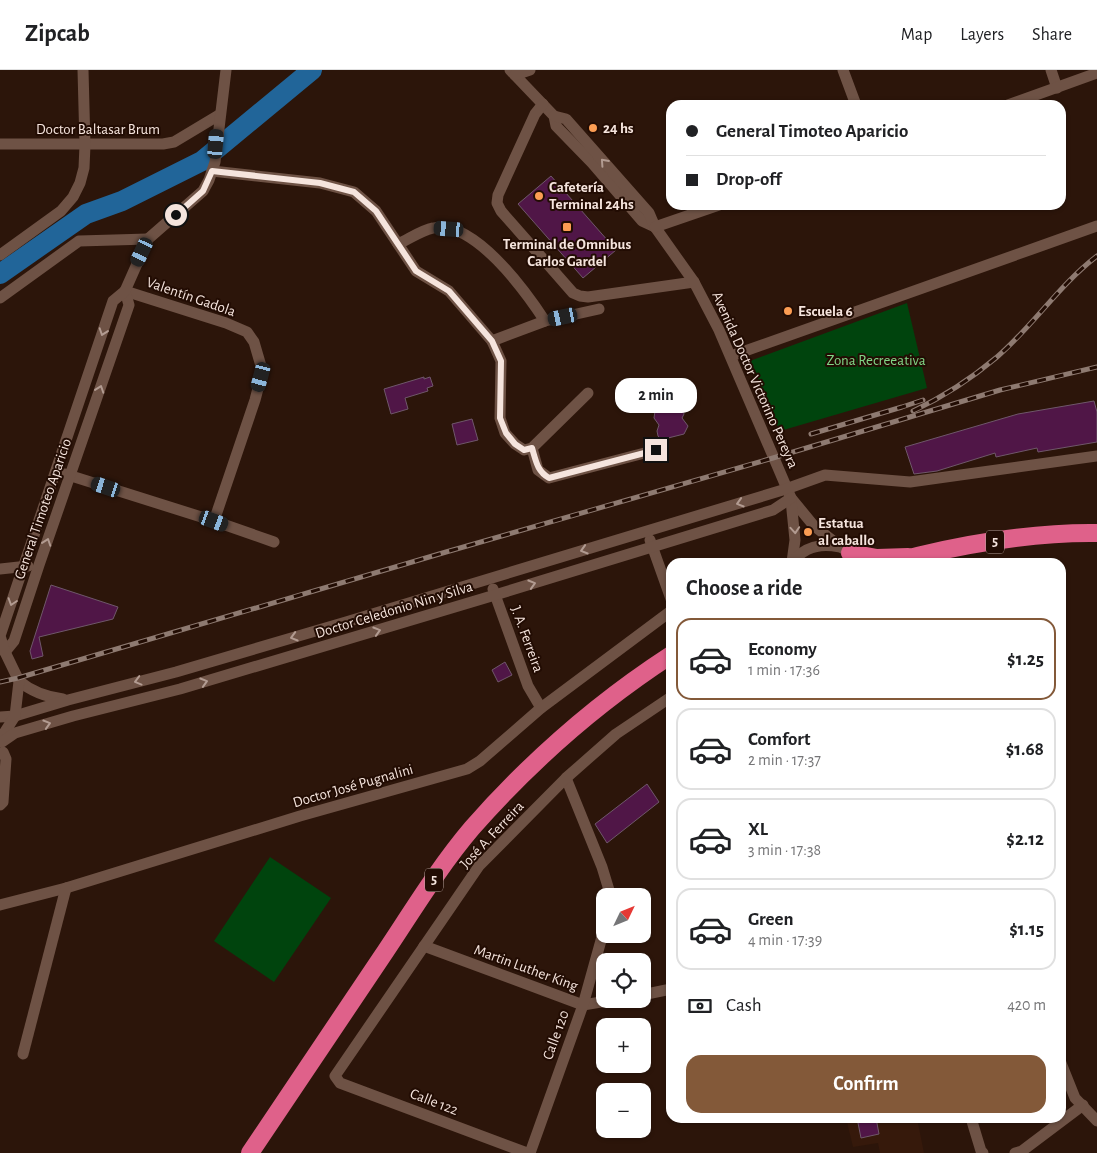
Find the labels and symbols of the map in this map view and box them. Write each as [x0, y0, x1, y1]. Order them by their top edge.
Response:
place label: 24 hs [603, 121, 634, 136]
street label: Doctor Baltasar Brum [36, 122, 160, 137]
marker: 24 hs [587, 122, 599, 134]
car [207, 128, 224, 160]
one-way arrow [600, 158, 609, 167]
place label: Cafetería Terminal 24hs [549, 180, 634, 212]
marker: Cafetería Terminal 24hs [533, 190, 545, 202]
route start [165, 204, 187, 226]
car [433, 220, 464, 238]
marker: Terminal de Omnibus Carlos Gardel [561, 221, 573, 233]
car [128, 235, 155, 269]
place label: Terminal de Omnibus Carlos Gardel [503, 237, 631, 269]
street label: Valentín Gadola [145, 275, 238, 319]
street label: Avenida Doctor Victorino Pereyra [709, 289, 801, 471]
place label: Escuela 6 [798, 304, 853, 319]
marker: Escuela 6 [782, 305, 794, 317]
car [546, 307, 579, 327]
one-way arrow [98, 327, 108, 336]
park label: Zona Recreeativa [826, 353, 926, 368]
car [249, 361, 272, 393]
callout: 2 min [615, 378, 697, 412]
one-way arrow [94, 385, 104, 393]
street label: General Timoteo Aparicio [12, 437, 74, 581]
route end [645, 439, 667, 461]
car [89, 475, 122, 499]
one-way arrow [736, 498, 744, 508]
car [197, 509, 230, 533]
place label: Estatua al caballo [818, 516, 875, 548]
marker: Estatua al caballo [802, 526, 814, 538]
one-way arrow [789, 527, 800, 535]
road number: 5 [986, 531, 1004, 554]
one-way arrow [41, 538, 51, 547]
one-way arrow [580, 544, 589, 554]
street label: Doctor Celedonio Nin y Silva [314, 579, 474, 641]
one-way arrow [527, 579, 536, 589]
one-way arrow [7, 597, 17, 606]
street label: J. A. Ferreira [508, 604, 546, 674]
one-way arrow [372, 626, 380, 636]
one-way arrow [291, 632, 299, 642]
one-way arrow [134, 676, 142, 686]
one-way arrow [199, 678, 208, 688]
one-way arrow [42, 719, 51, 729]
street label: Doctor José Pugnalini [291, 762, 415, 810]
street label: José A. Ferreira [457, 798, 527, 872]
road number: 5 [425, 868, 443, 892]
north arrow [596, 888, 651, 942]
street label: Martin Luther King [472, 942, 581, 994]
street label: Calle 120 [540, 1008, 572, 1062]
street label: Calle 122 [408, 1086, 460, 1118]

